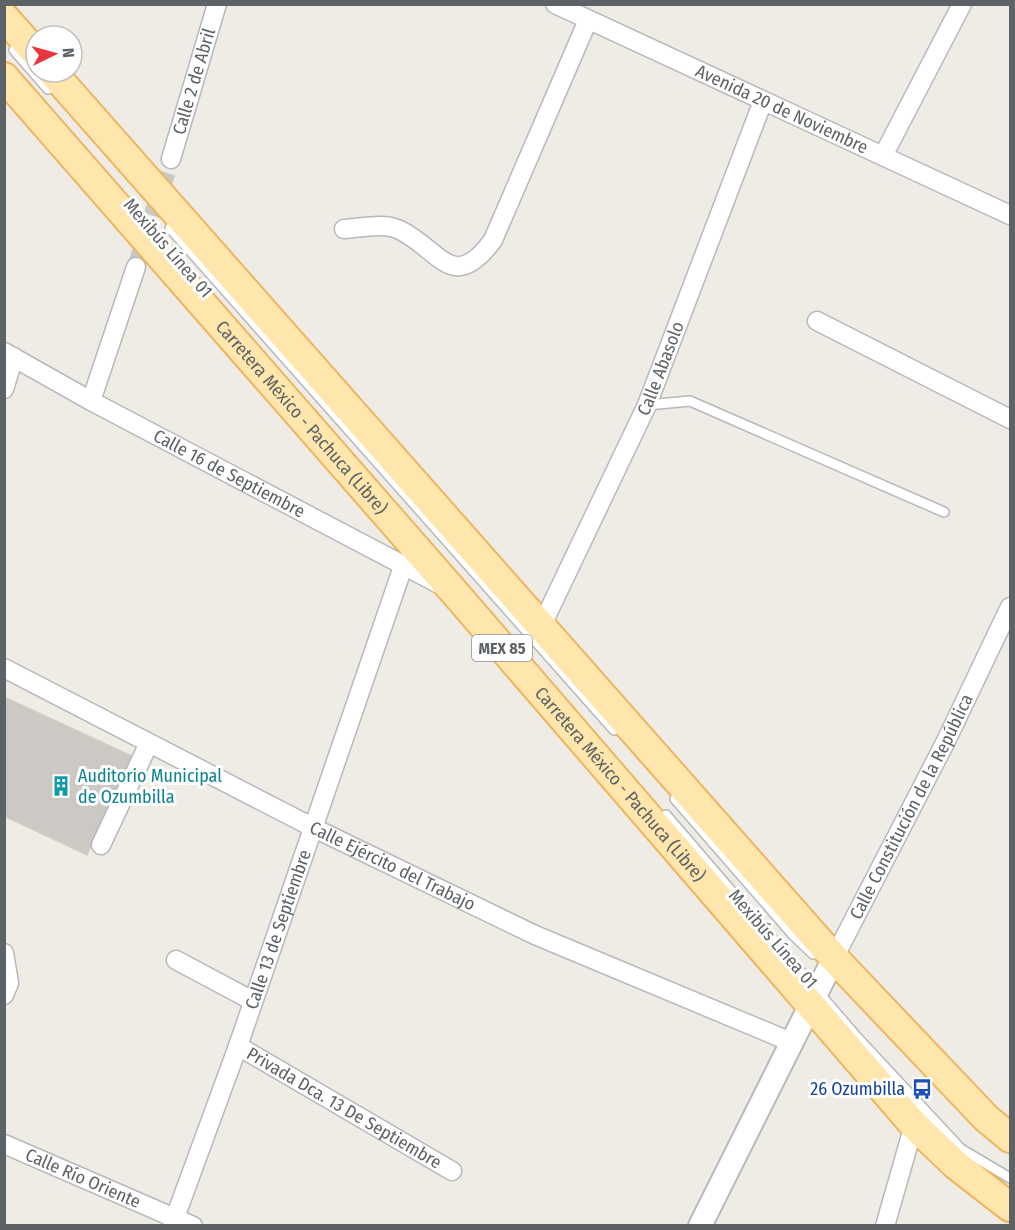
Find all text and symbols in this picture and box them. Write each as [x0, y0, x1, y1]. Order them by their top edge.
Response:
north arrow [24, 24, 84, 84]
street label: Calle 2 de Abril [168, 25, 220, 137]
text: N [59, 47, 78, 58]
street label: Avenida 20 de Noviembre [692, 60, 872, 159]
street label: Mexibús Línea 01 [119, 194, 217, 302]
street label: Carretera México - Pachuca (Libre) [211, 316, 392, 519]
street label: Calle Abasolo [633, 318, 689, 419]
street label: Calle 16 de Septiembre [150, 425, 309, 523]
road number: MEX 85 [472, 635, 532, 661]
street label: Carretera México - Pachuca (Libre) [530, 682, 710, 886]
street label: Calle Constitución de la República [845, 690, 978, 923]
place label: Auditorio Municipal de Ozumbilla [78, 765, 222, 808]
building icon: Auditorio Municipal de Ozumbilla [49, 774, 73, 798]
street label: Calle Ejército del Trabajo [306, 817, 479, 915]
street label: Calle 13 de Septiembre [241, 847, 316, 1012]
street label: Mexibús Línea 01 [724, 885, 822, 993]
street label: Privada Dca. 13 De Septiembre [243, 1043, 446, 1174]
bus stop icon: 26 Ozumbilla [910, 1077, 934, 1101]
place label: 26 Ozumbilla [810, 1078, 905, 1100]
street label: Calle Río Oriente [22, 1144, 144, 1213]

